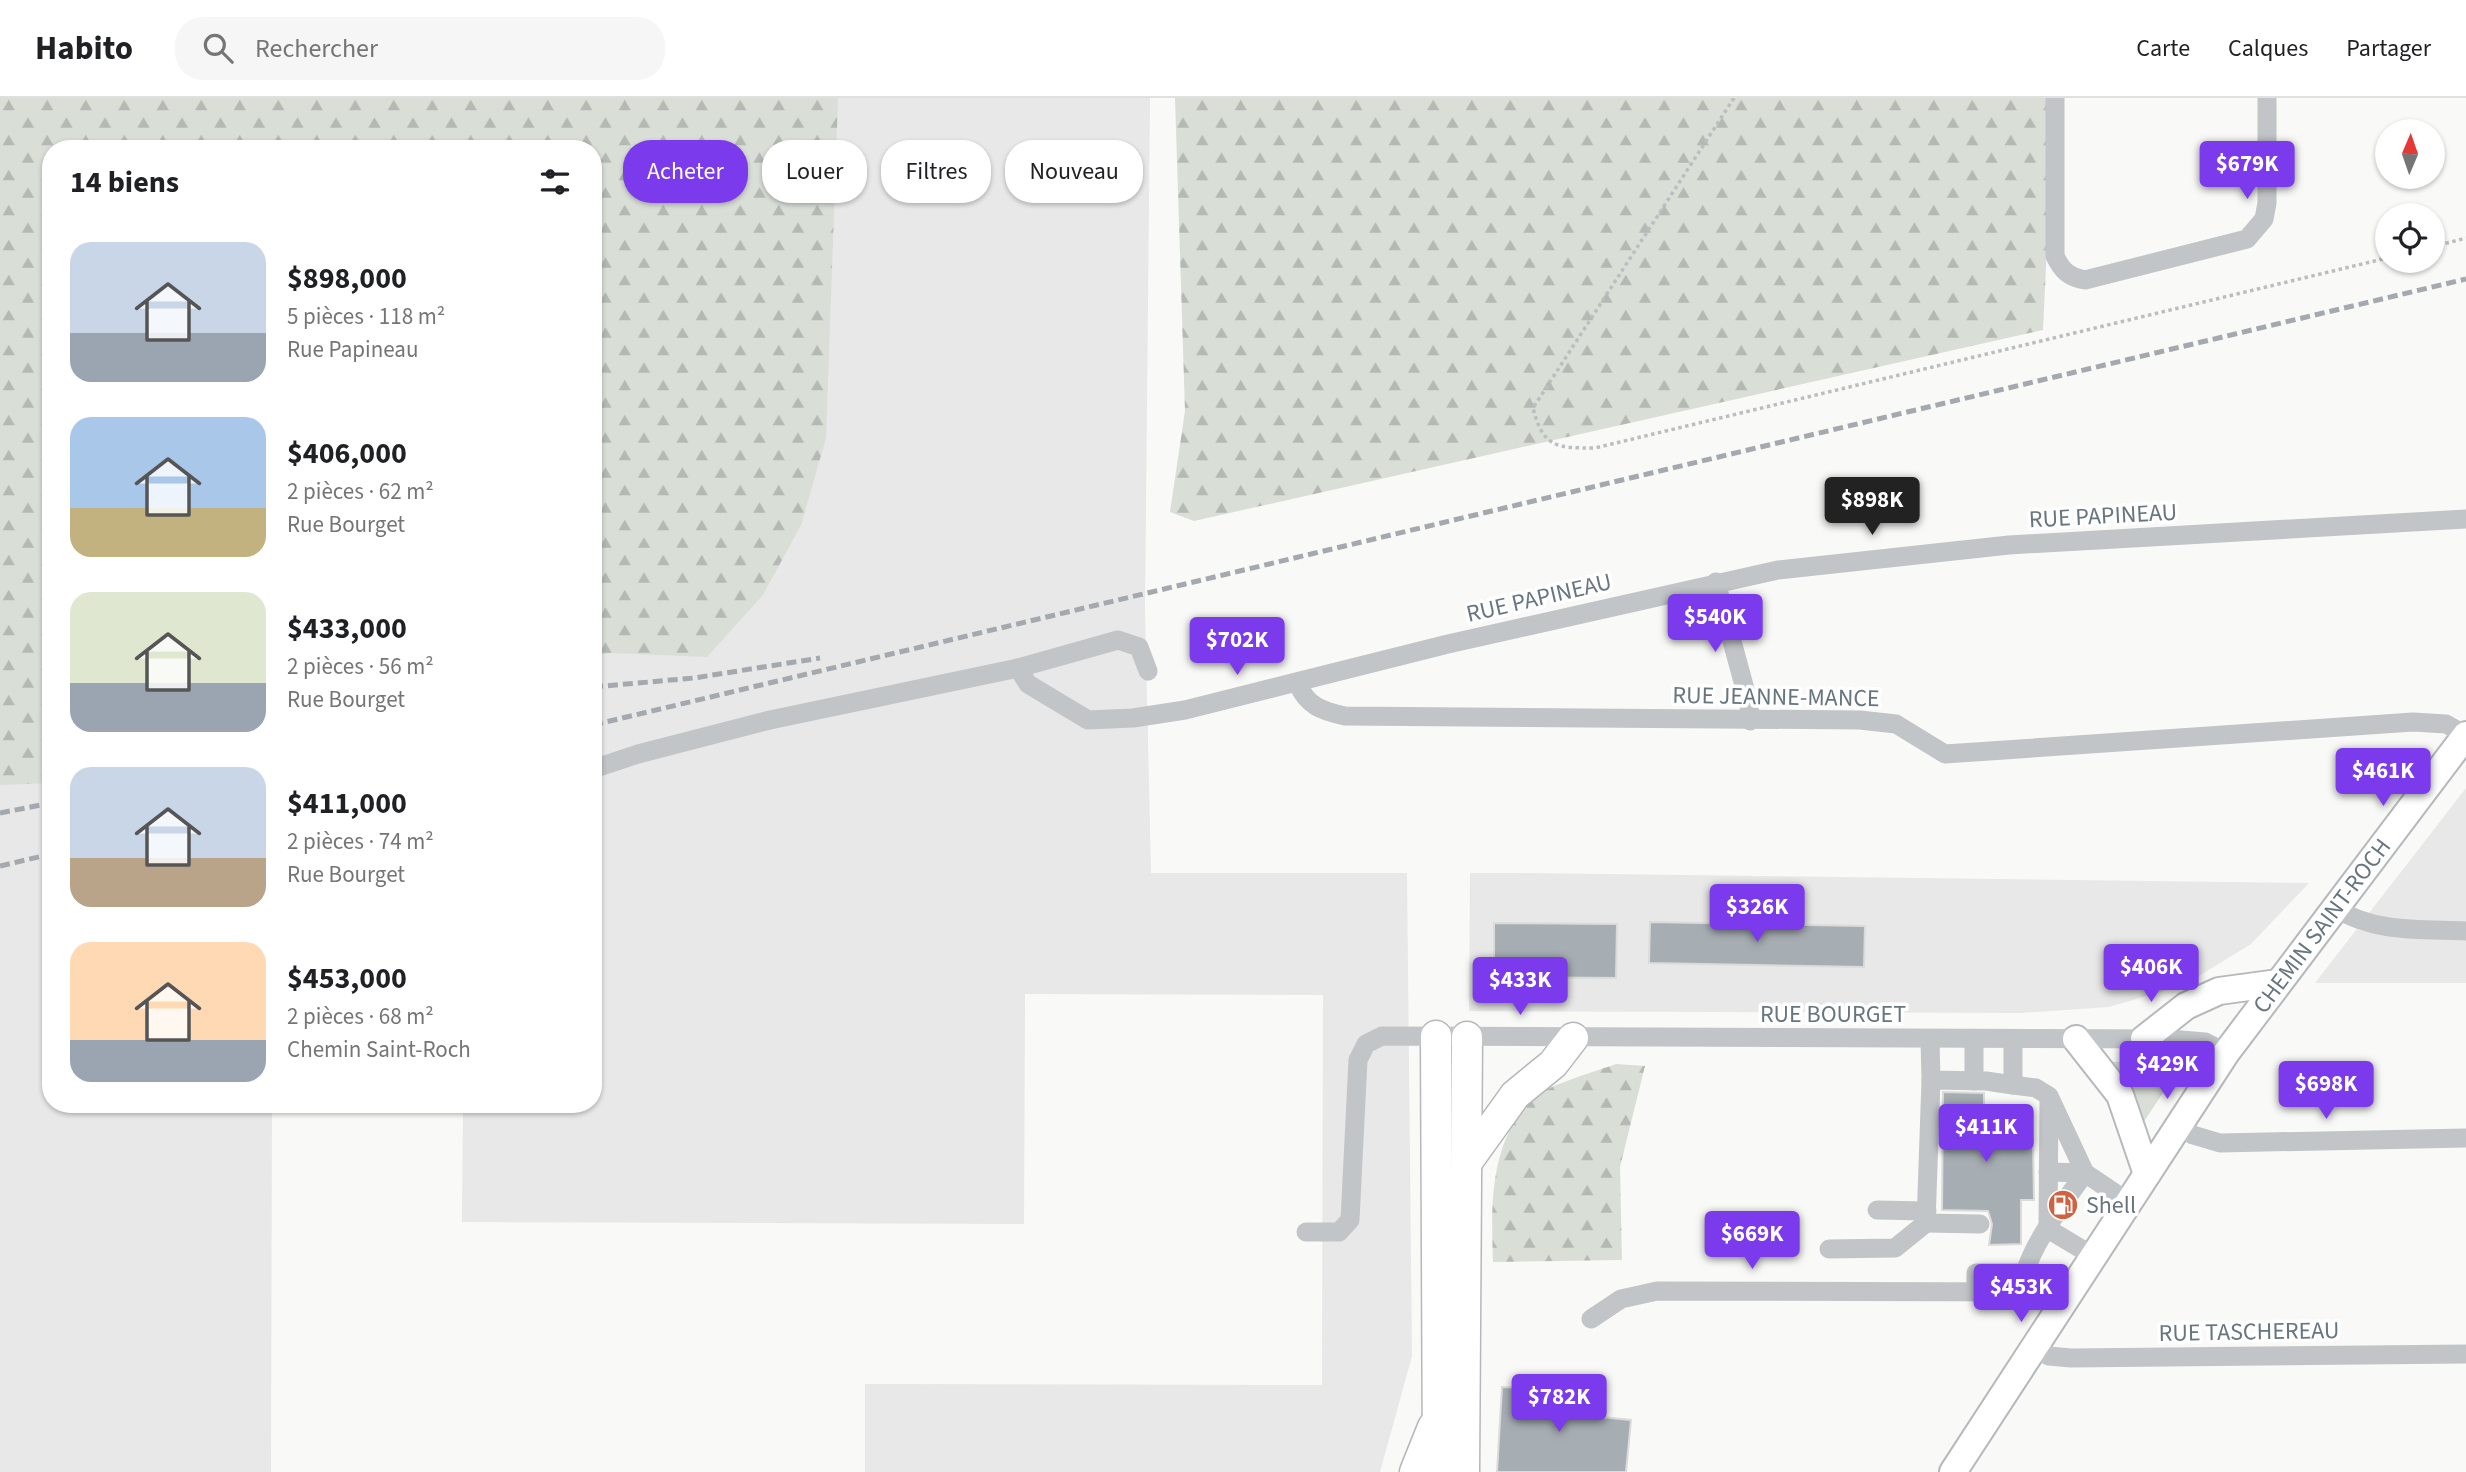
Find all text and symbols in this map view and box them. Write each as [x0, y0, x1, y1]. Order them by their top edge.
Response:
search box [175, 17, 665, 80]
text: Habito [35, 25, 133, 72]
icon: search [199, 29, 237, 67]
text: Rechercher [255, 30, 378, 67]
text: Carte [2136, 31, 2190, 66]
text: Calques [2228, 31, 2308, 66]
text: Partager [2346, 31, 2431, 66]
north arrow [2375, 119, 2445, 189]
map controls [2375, 119, 2445, 273]
chip: Acheter [623, 140, 748, 203]
chip: Louer [762, 140, 867, 203]
chip: Filtres [881, 140, 991, 203]
chip: Nouveau [1005, 140, 1143, 203]
pin: $679K [2198, 141, 2296, 201]
text: $679K [2216, 147, 2278, 180]
text: 14 biens [70, 161, 179, 204]
icon: filters [536, 163, 574, 201]
button: locate [2375, 203, 2445, 273]
text: $898,000 [287, 257, 407, 300]
icon: home [126, 270, 210, 354]
text: 5 pièces · 118 m² [287, 300, 445, 333]
text: Rue Papineau [287, 333, 418, 366]
text: $406,000 [287, 432, 407, 475]
icon: home [126, 445, 210, 529]
text: 2 pièces · 62 m² [287, 475, 434, 508]
pin: $898K [1823, 478, 1921, 537]
text: $898K [1841, 483, 1903, 516]
street label: RUE PAPINEAU [2028, 495, 2178, 537]
text: Rue Bourget [287, 508, 405, 541]
street label: RUE PAPINEAU [1463, 564, 1615, 632]
pin: $540K [1666, 594, 1764, 654]
text: $540K [1684, 600, 1746, 633]
text: $433,000 [287, 607, 407, 650]
pin: $702K [1188, 618, 1286, 677]
icon: home [126, 620, 210, 704]
text: $702K [1206, 623, 1268, 656]
text: 2 pièces · 56 m² [287, 650, 434, 683]
street label: RUE JEANNE-MANCE [1672, 678, 1880, 716]
text: Rue Bourget [287, 683, 405, 716]
pin: $461K [2334, 748, 2432, 808]
text: $461K [2352, 754, 2414, 787]
text: $411,000 [287, 782, 407, 825]
icon: home [126, 795, 210, 879]
text: 2 pièces · 74 m² [287, 825, 434, 858]
street label: CHEMIN SAINT-ROCH [2244, 831, 2400, 1021]
text: Rue Bourget [287, 858, 405, 891]
pin: $326K [1708, 884, 1806, 944]
text: $326K [1726, 890, 1788, 923]
pin: $406K [2102, 944, 2200, 1004]
text: $406K [2120, 950, 2182, 983]
text: $453,000 [287, 957, 407, 1000]
pin: $433K [1471, 958, 1569, 1017]
text: $433K [1489, 963, 1551, 996]
icon: home [126, 970, 210, 1054]
street label: RUE BOURGET [1760, 997, 1906, 1032]
text: 2 pièces · 68 m² [287, 1000, 434, 1033]
text: Chemin Saint-Roch [287, 1033, 471, 1066]
pin: $429K [2118, 1042, 2216, 1101]
text: $429K [2136, 1047, 2198, 1080]
pin: $698K [2277, 1062, 2375, 1121]
text: $698K [2295, 1067, 2357, 1100]
pin: $411K [1937, 1104, 2035, 1164]
text: $411K [1955, 1110, 2017, 1143]
fuel station icon: Shell [2046, 1188, 2080, 1222]
place label: Shell [2086, 1188, 2136, 1223]
pin: $669K [1703, 1212, 1801, 1271]
text: $669K [1721, 1217, 1783, 1250]
pin: $453K [1972, 1264, 2070, 1324]
text: $453K [1990, 1270, 2052, 1303]
street label: RUE TASCHEREAU [2158, 1313, 2340, 1351]
pin: $782K [1510, 1374, 1608, 1434]
text: $782K [1528, 1380, 1590, 1413]

